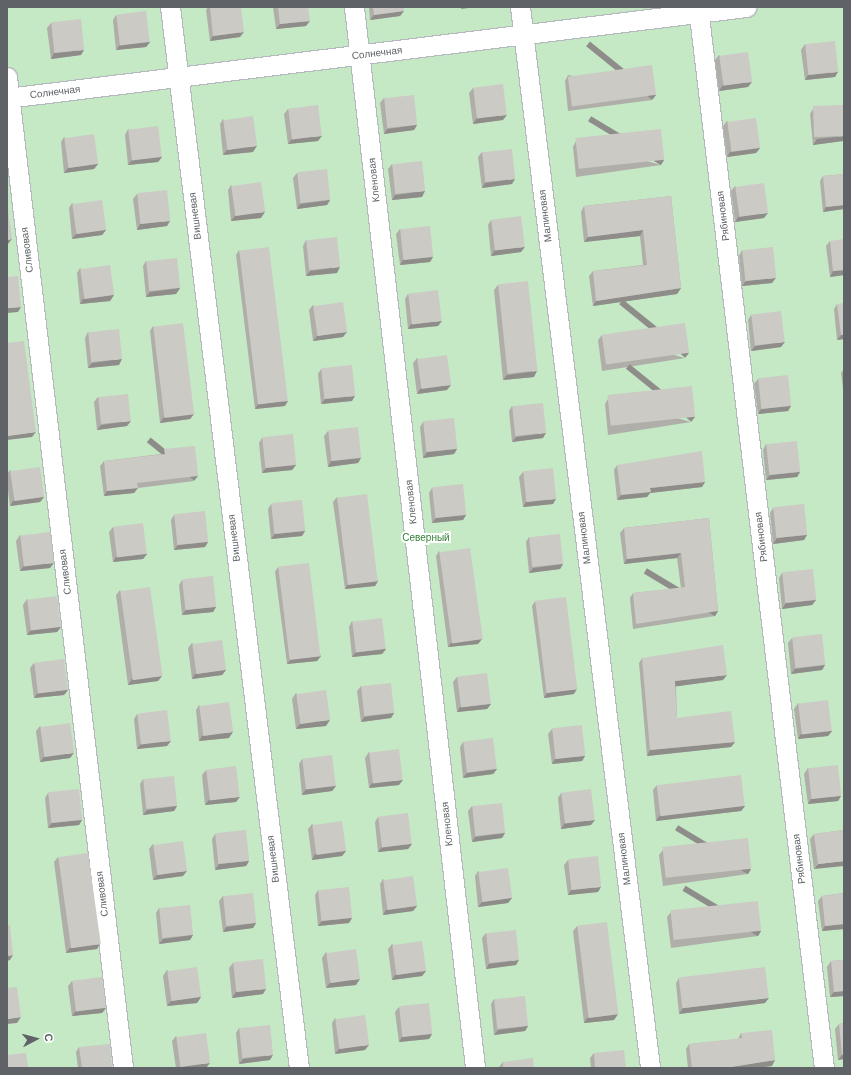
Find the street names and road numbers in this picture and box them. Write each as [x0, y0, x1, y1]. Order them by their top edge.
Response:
street label: Солнечная [351, 44, 403, 62]
street label: Солнечная [29, 83, 81, 101]
street label: Кленовая [366, 157, 382, 203]
street label: Малиновая [536, 189, 554, 243]
street label: Рябиновая [714, 190, 732, 242]
street label: Вишневая [186, 192, 204, 240]
street label: Сливовая [18, 227, 36, 273]
street label: Кленовая [403, 479, 419, 525]
street label: Малиновая [575, 511, 593, 565]
street label: Рябиновая [752, 511, 770, 563]
street label: Вишневая [225, 514, 243, 562]
street label: Сливовая [56, 549, 74, 595]
street label: Кленовая [439, 801, 455, 847]
street label: Малиновая [615, 832, 633, 886]
street label: Рябиновая [790, 833, 808, 885]
street label: Вишневая [264, 835, 282, 883]
street label: Сливовая [93, 871, 111, 917]

